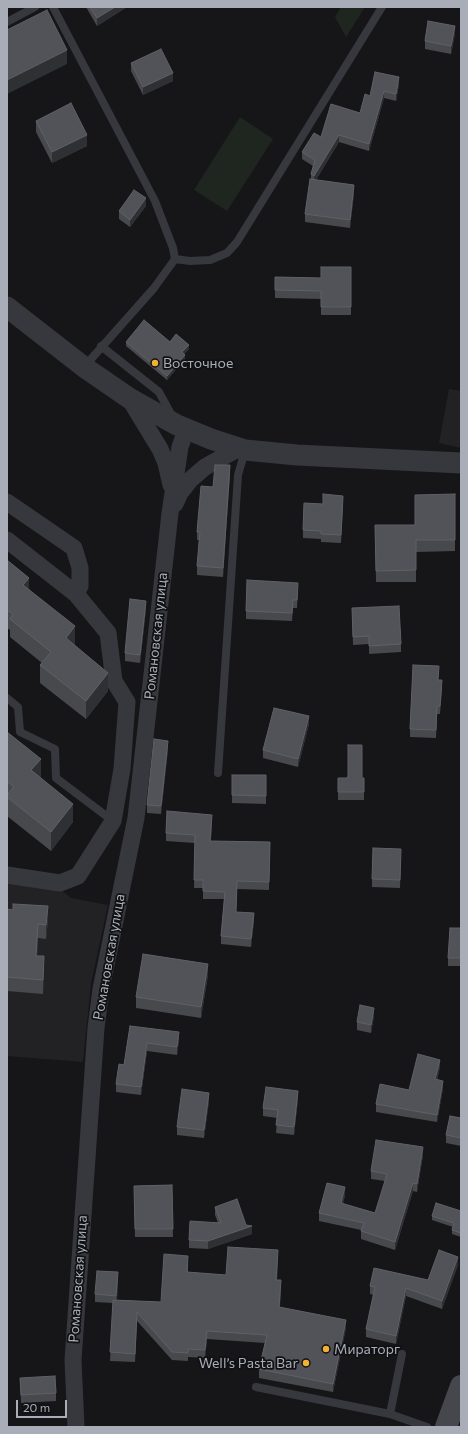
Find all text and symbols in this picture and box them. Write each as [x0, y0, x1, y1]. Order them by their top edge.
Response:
place label: Восточное [163, 355, 233, 371]
marker: Восточное [150, 358, 160, 368]
street label: Романовская улица [141, 572, 171, 700]
street label: Романовская улица [90, 893, 128, 1021]
street label: Романовская улица [65, 1215, 91, 1343]
place label: Мираторг [334, 1341, 400, 1357]
marker: Мираторг [321, 1344, 331, 1354]
place label: Well’s Pasta Bar [199, 1355, 298, 1371]
marker: Well’s Pasta Bar [301, 1358, 311, 1368]
scale bar [18, 1392, 69, 1418]
text: 20 m [23, 1400, 50, 1414]

